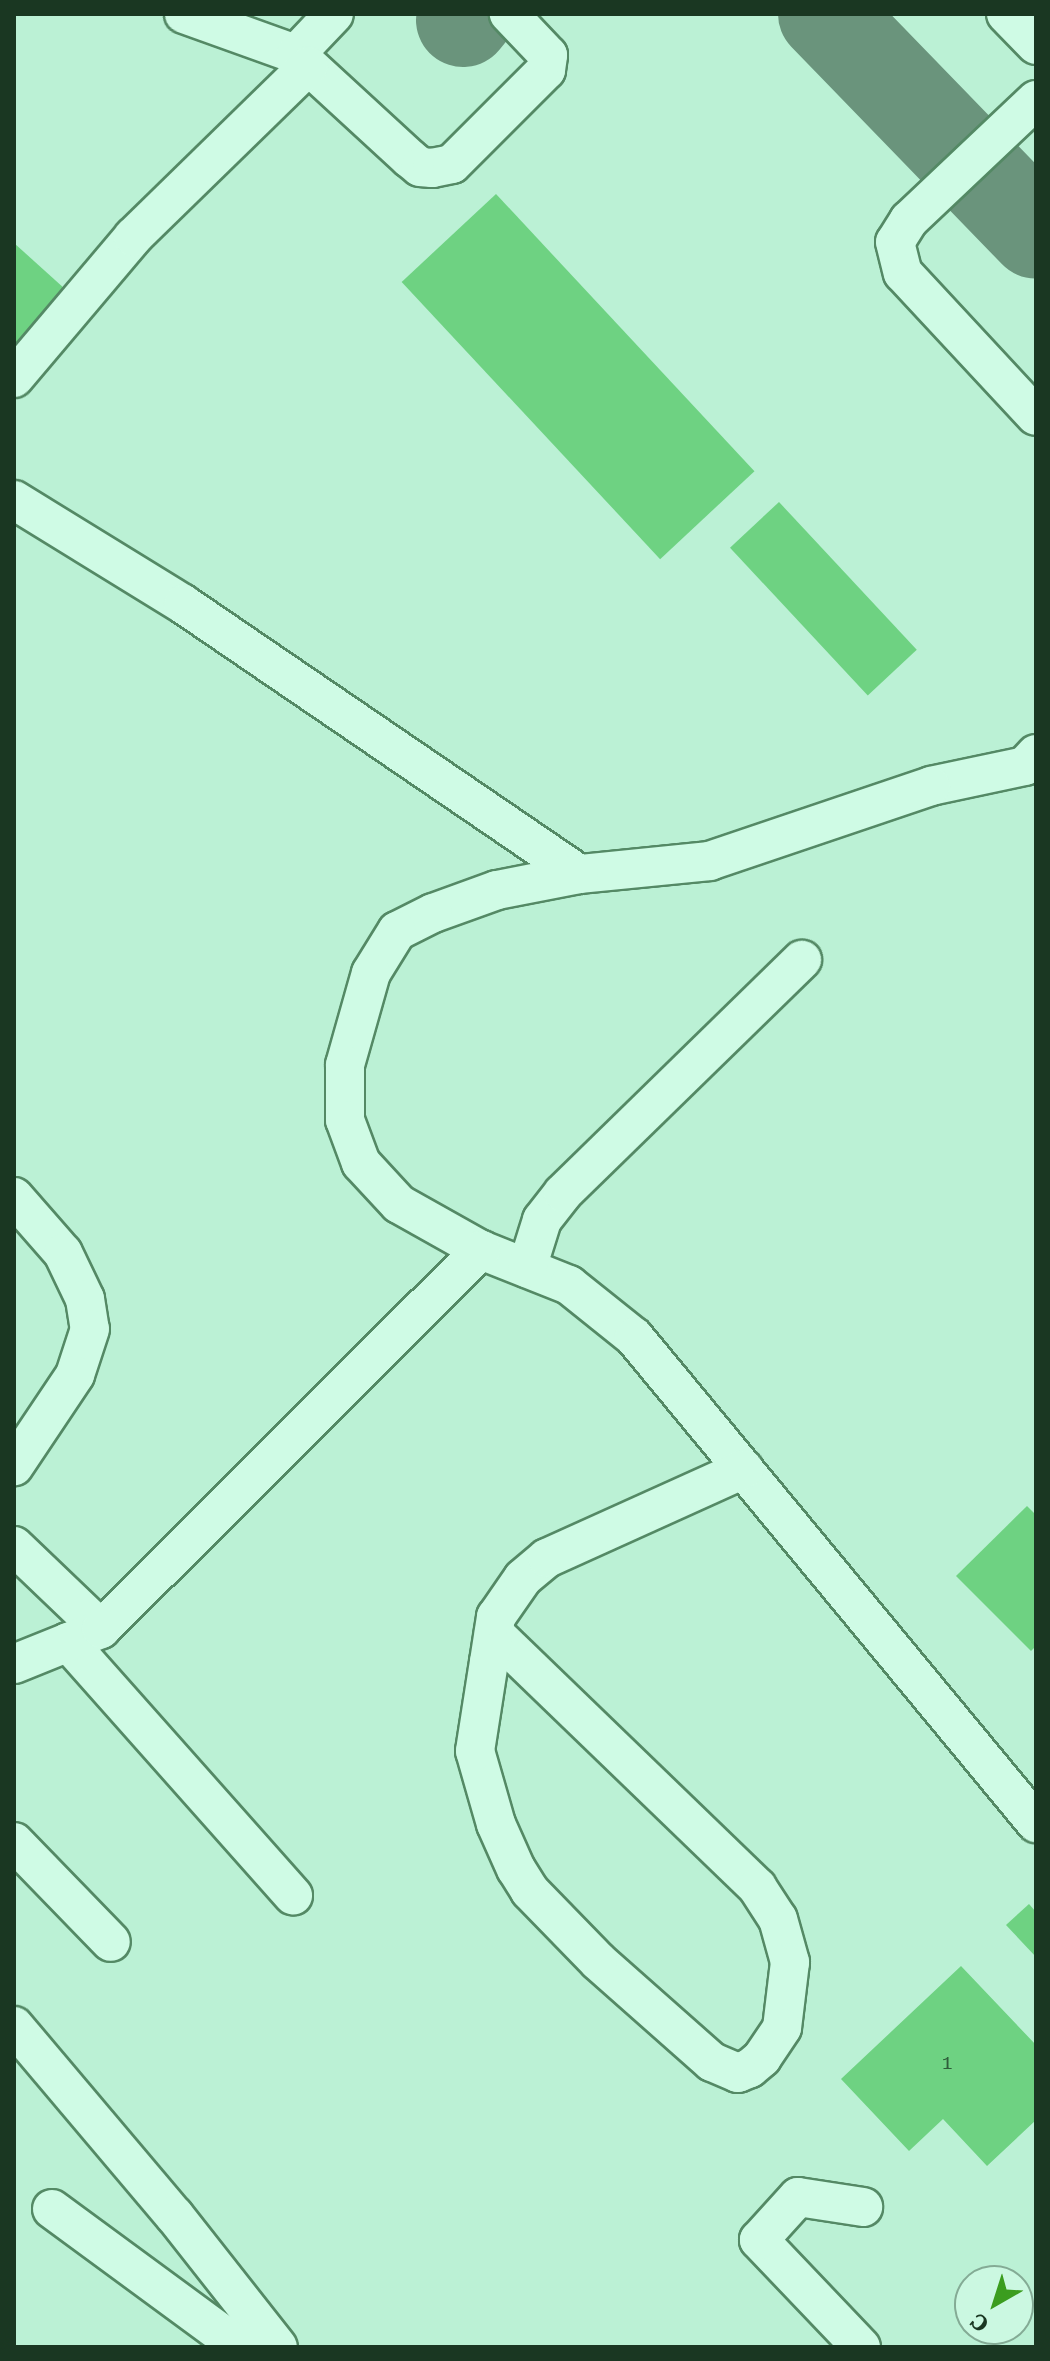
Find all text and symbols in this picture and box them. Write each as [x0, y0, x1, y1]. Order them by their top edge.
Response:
house number: 1 [941, 2050, 953, 2074]
north arrow [954, 2265, 1034, 2345]
text: С [966, 2308, 994, 2337]

